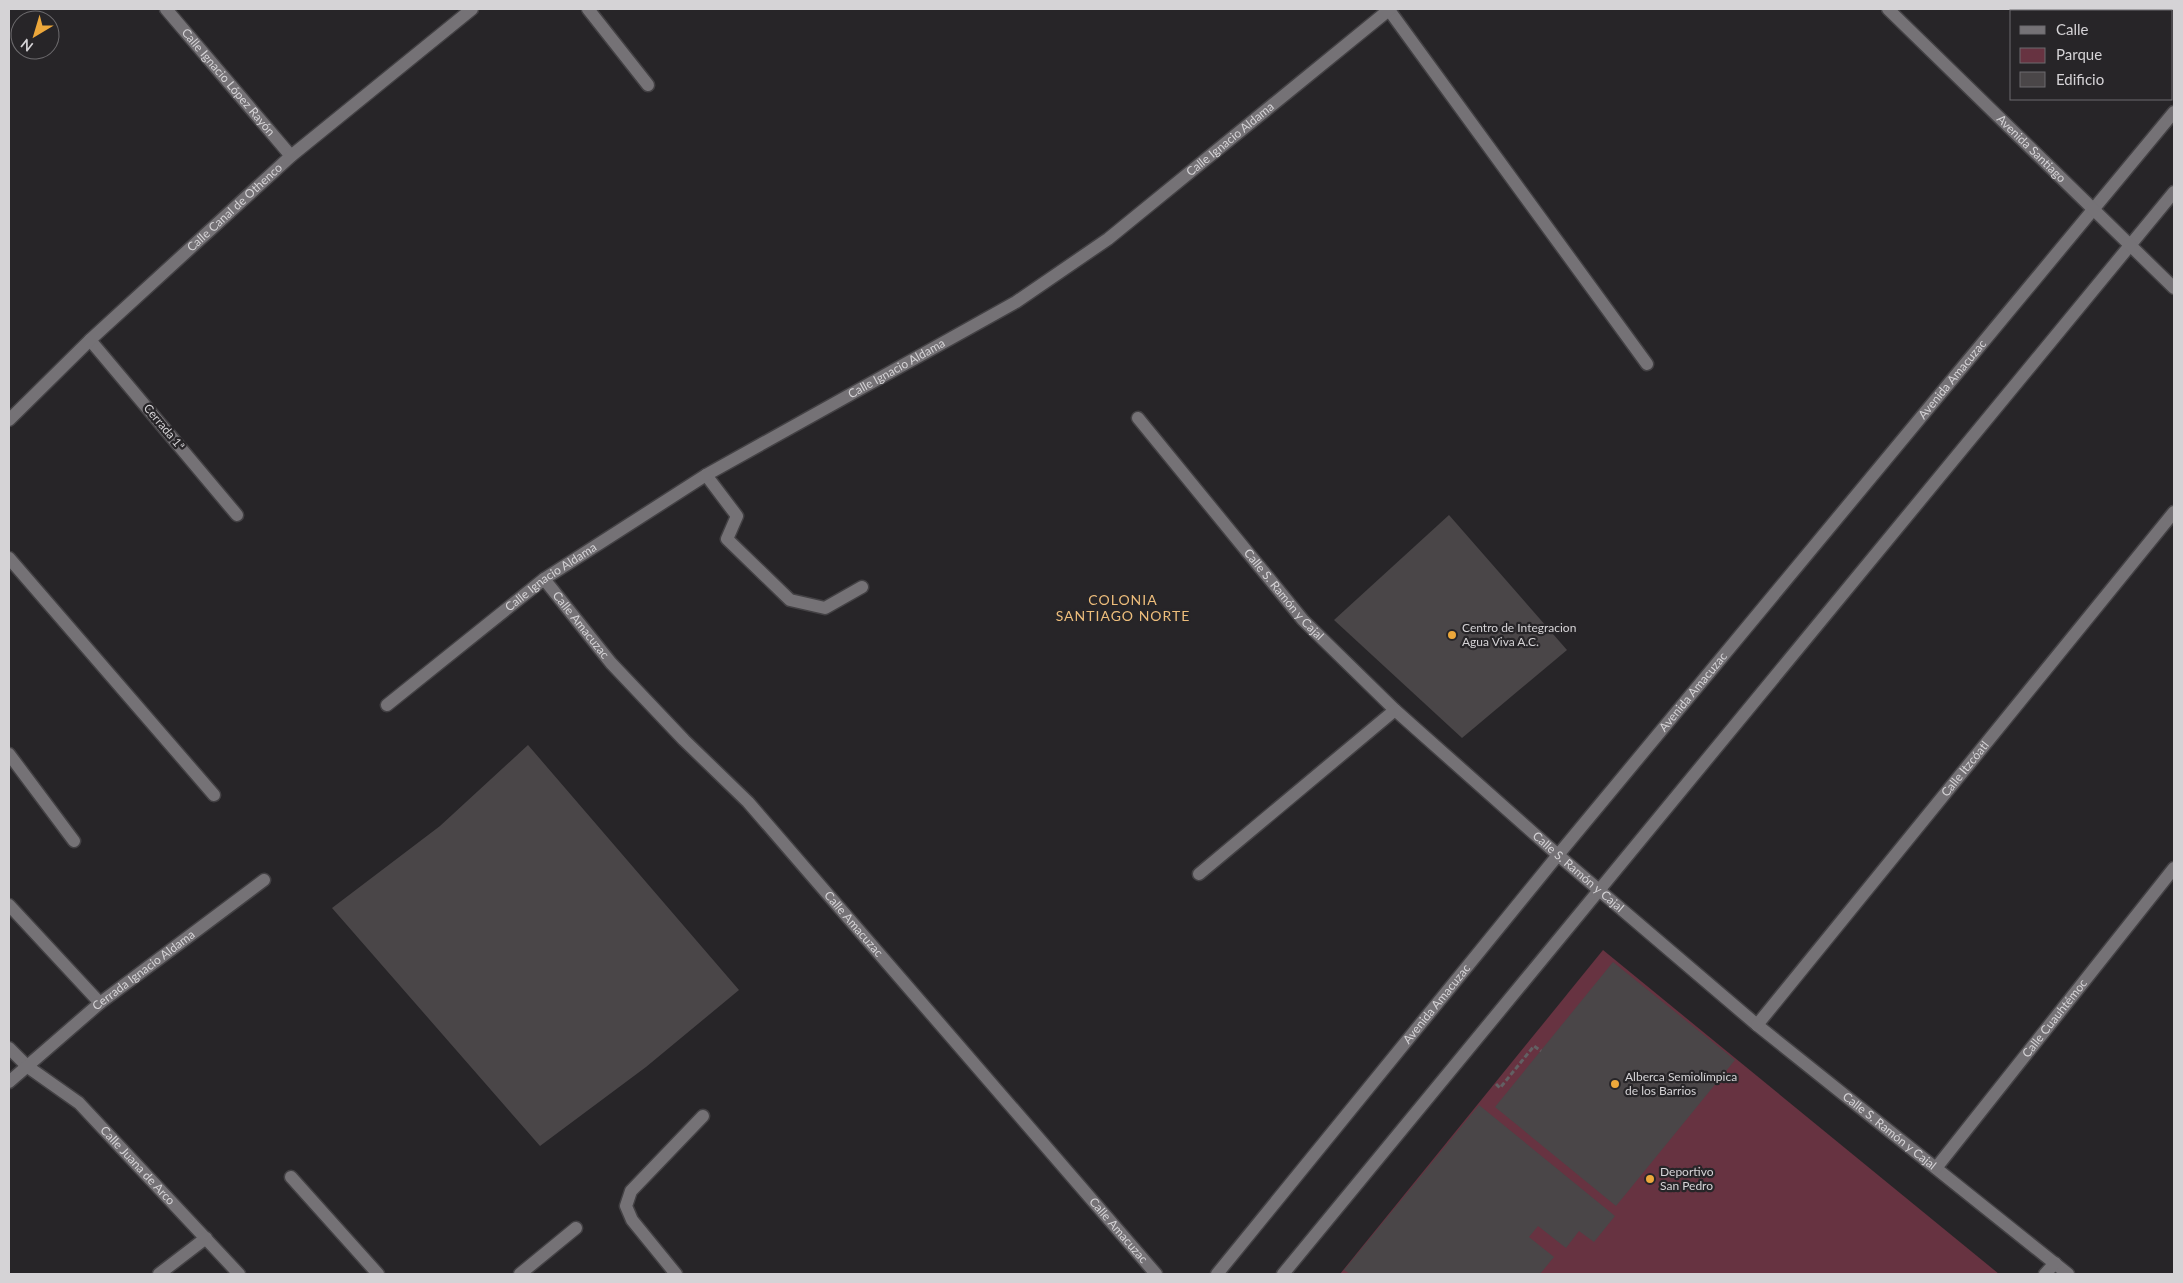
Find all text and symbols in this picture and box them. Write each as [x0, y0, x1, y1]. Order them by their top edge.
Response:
north arrow [10, 10, 60, 60]
legend [2010, 10, 2173, 100]
text: Calle [2056, 20, 2089, 38]
street label: Calle Ignacio López Rayón [179, 25, 279, 139]
text: N [17, 36, 36, 56]
text: Parque [2056, 45, 2102, 63]
text: Edificio [2056, 70, 2104, 88]
street label: Calle Ignacio Aldama [1183, 99, 1277, 179]
street label: Avenida Santiago [1994, 111, 2069, 185]
street label: Calle Canal de Othenco [184, 160, 285, 255]
street label: Calle Ignacio Aldama [845, 335, 947, 401]
street label: Avenida Amacuzac [1915, 336, 1989, 422]
street label: Cerrada 1ª [141, 400, 188, 453]
street label: Calle Ignacio Aldama [502, 539, 599, 614]
street label: Calle S. Ramón y Cajal [1241, 545, 1327, 643]
street label: Calle Amacuzac [550, 588, 613, 662]
district label: COLONIA SANTIAGO NORTE [1056, 591, 1190, 624]
place label: Centro de Integracion Agua Viva A.C. [1462, 620, 1576, 649]
marker: Centro de Integracion Agua Viva A.C. [1446, 629, 1458, 641]
street label: Avenida Amacuzac [1656, 649, 1730, 734]
street label: Calle Itzcóatl [1938, 738, 1992, 799]
street label: Calle S. Ramón y Cajal [1530, 828, 1627, 915]
street label: Calle Amacuzac [821, 888, 887, 960]
street label: Cerrada Ignacio Aldama [89, 927, 198, 1013]
street label: Avenida Amacuzac [1399, 961, 1473, 1047]
street label: Calle Cuauhtémoc [2019, 976, 2090, 1060]
place label: Alberca Semiolímpica de los Barrios [1625, 1069, 1737, 1098]
marker: Alberca Semiolímpica de los Barrios [1609, 1078, 1621, 1090]
street label: Calle S. Ramón y Cajal [1840, 1089, 1940, 1173]
street label: Calle Juana de Arco [97, 1123, 179, 1208]
place label: Deportivo San Pedro [1660, 1164, 1714, 1193]
marker: Deportivo San Pedro [1644, 1173, 1656, 1185]
street label: Calle Amacuzac [1086, 1194, 1151, 1266]

